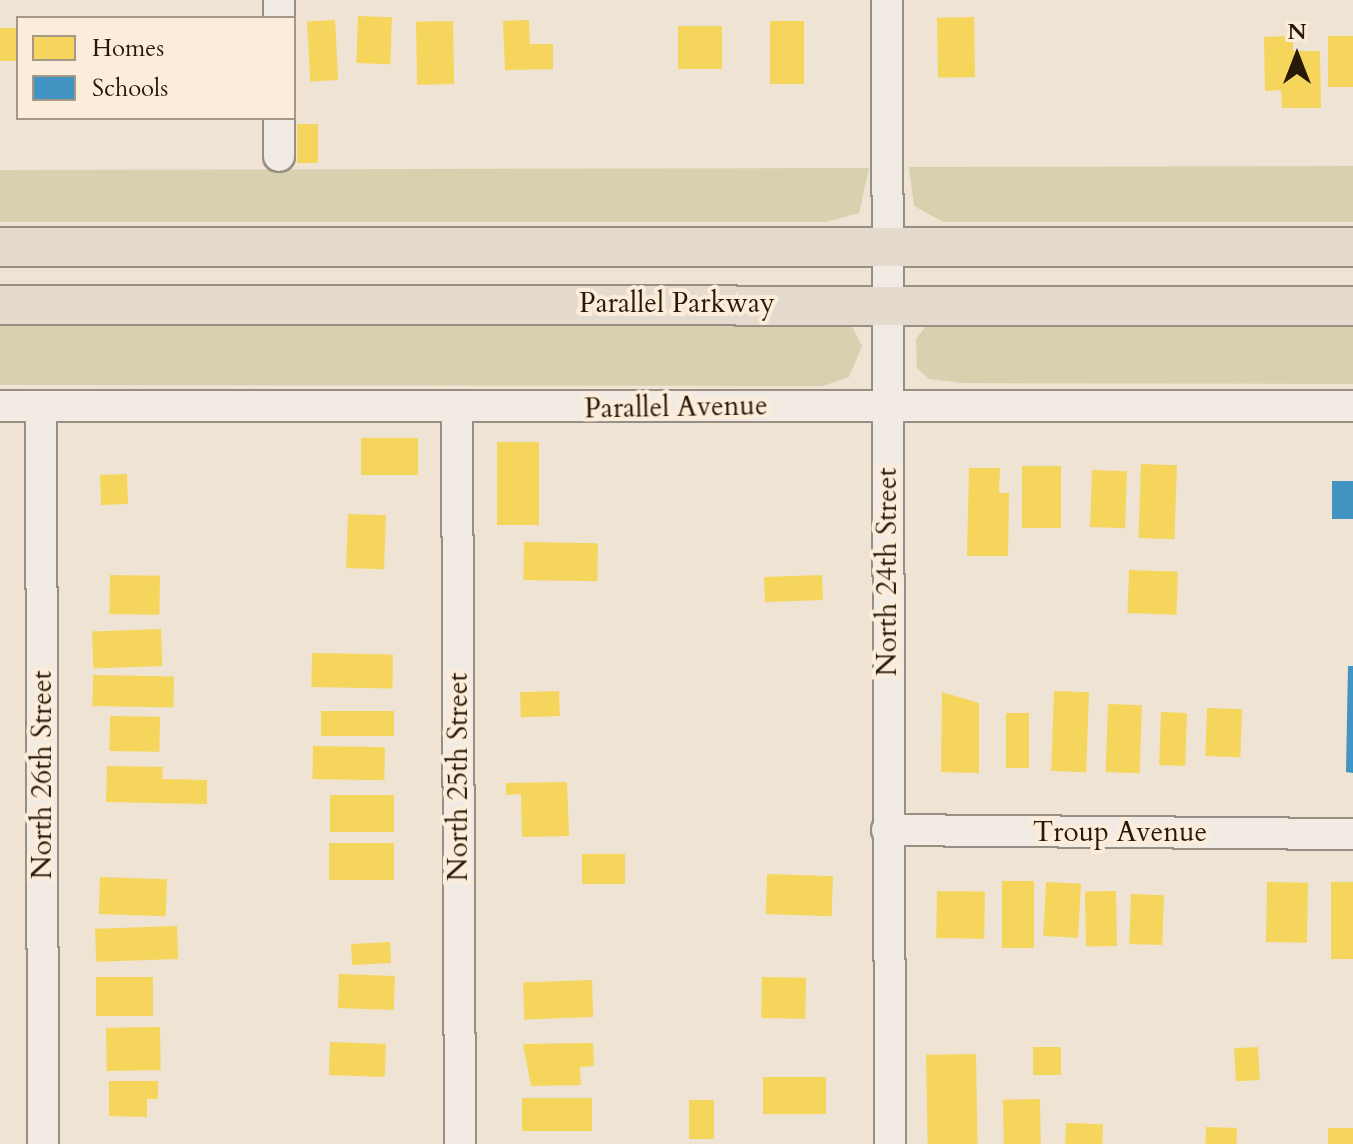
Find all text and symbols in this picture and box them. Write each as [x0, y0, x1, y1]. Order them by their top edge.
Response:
legend [16, 16, 296, 120]
north arrow [1257, 16, 1337, 96]
text: N [1287, 17, 1307, 47]
text: Homes [92, 32, 164, 65]
text: Schools [92, 72, 168, 105]
street label: Parallel Parkway [579, 286, 775, 320]
street label: Parallel Avenue [584, 389, 768, 425]
street label: North 24th Street [870, 468, 904, 676]
street label: North 26th Street [25, 671, 59, 879]
street label: North 25th Street [441, 673, 475, 881]
street label: Troup Avenue [1033, 815, 1207, 849]

